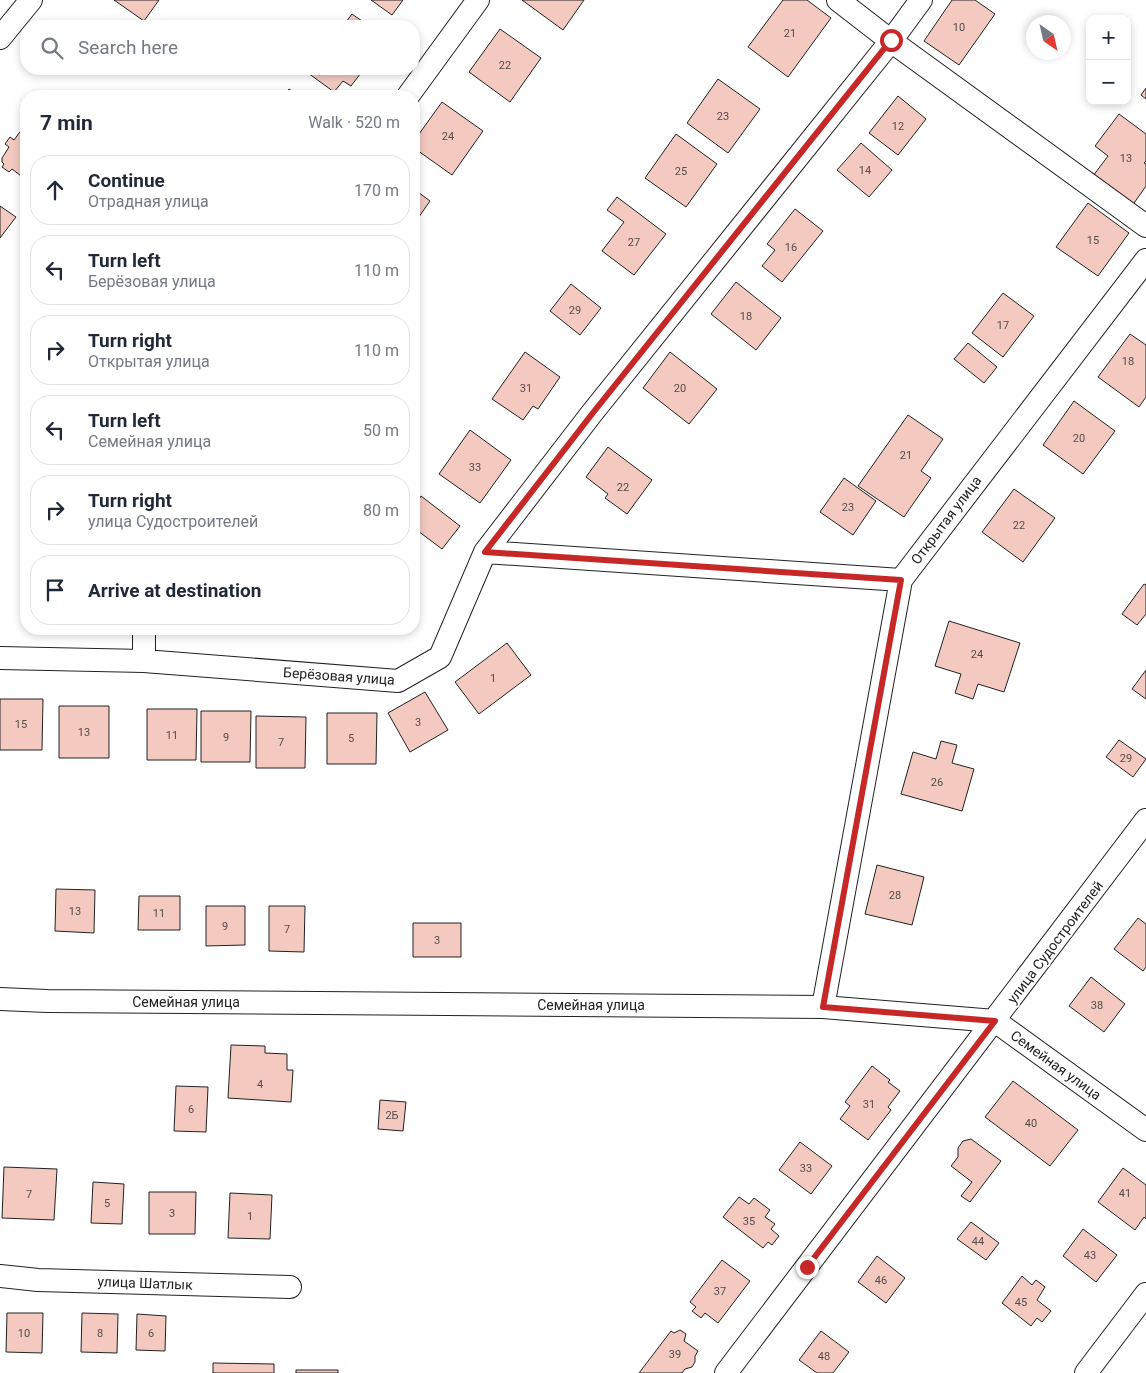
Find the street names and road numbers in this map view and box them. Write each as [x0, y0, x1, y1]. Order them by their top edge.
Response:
street label: Открытая улица [908, 473, 984, 567]
street label: Берёзовая улица [283, 664, 395, 688]
street label: улица Судостроителей [1004, 878, 1106, 1006]
street label: Семейная улица [132, 994, 240, 1010]
street label: Семейная улица [537, 997, 645, 1013]
street label: Семейная улица [1008, 1027, 1104, 1103]
street label: улица Шатлык [97, 1273, 193, 1293]

